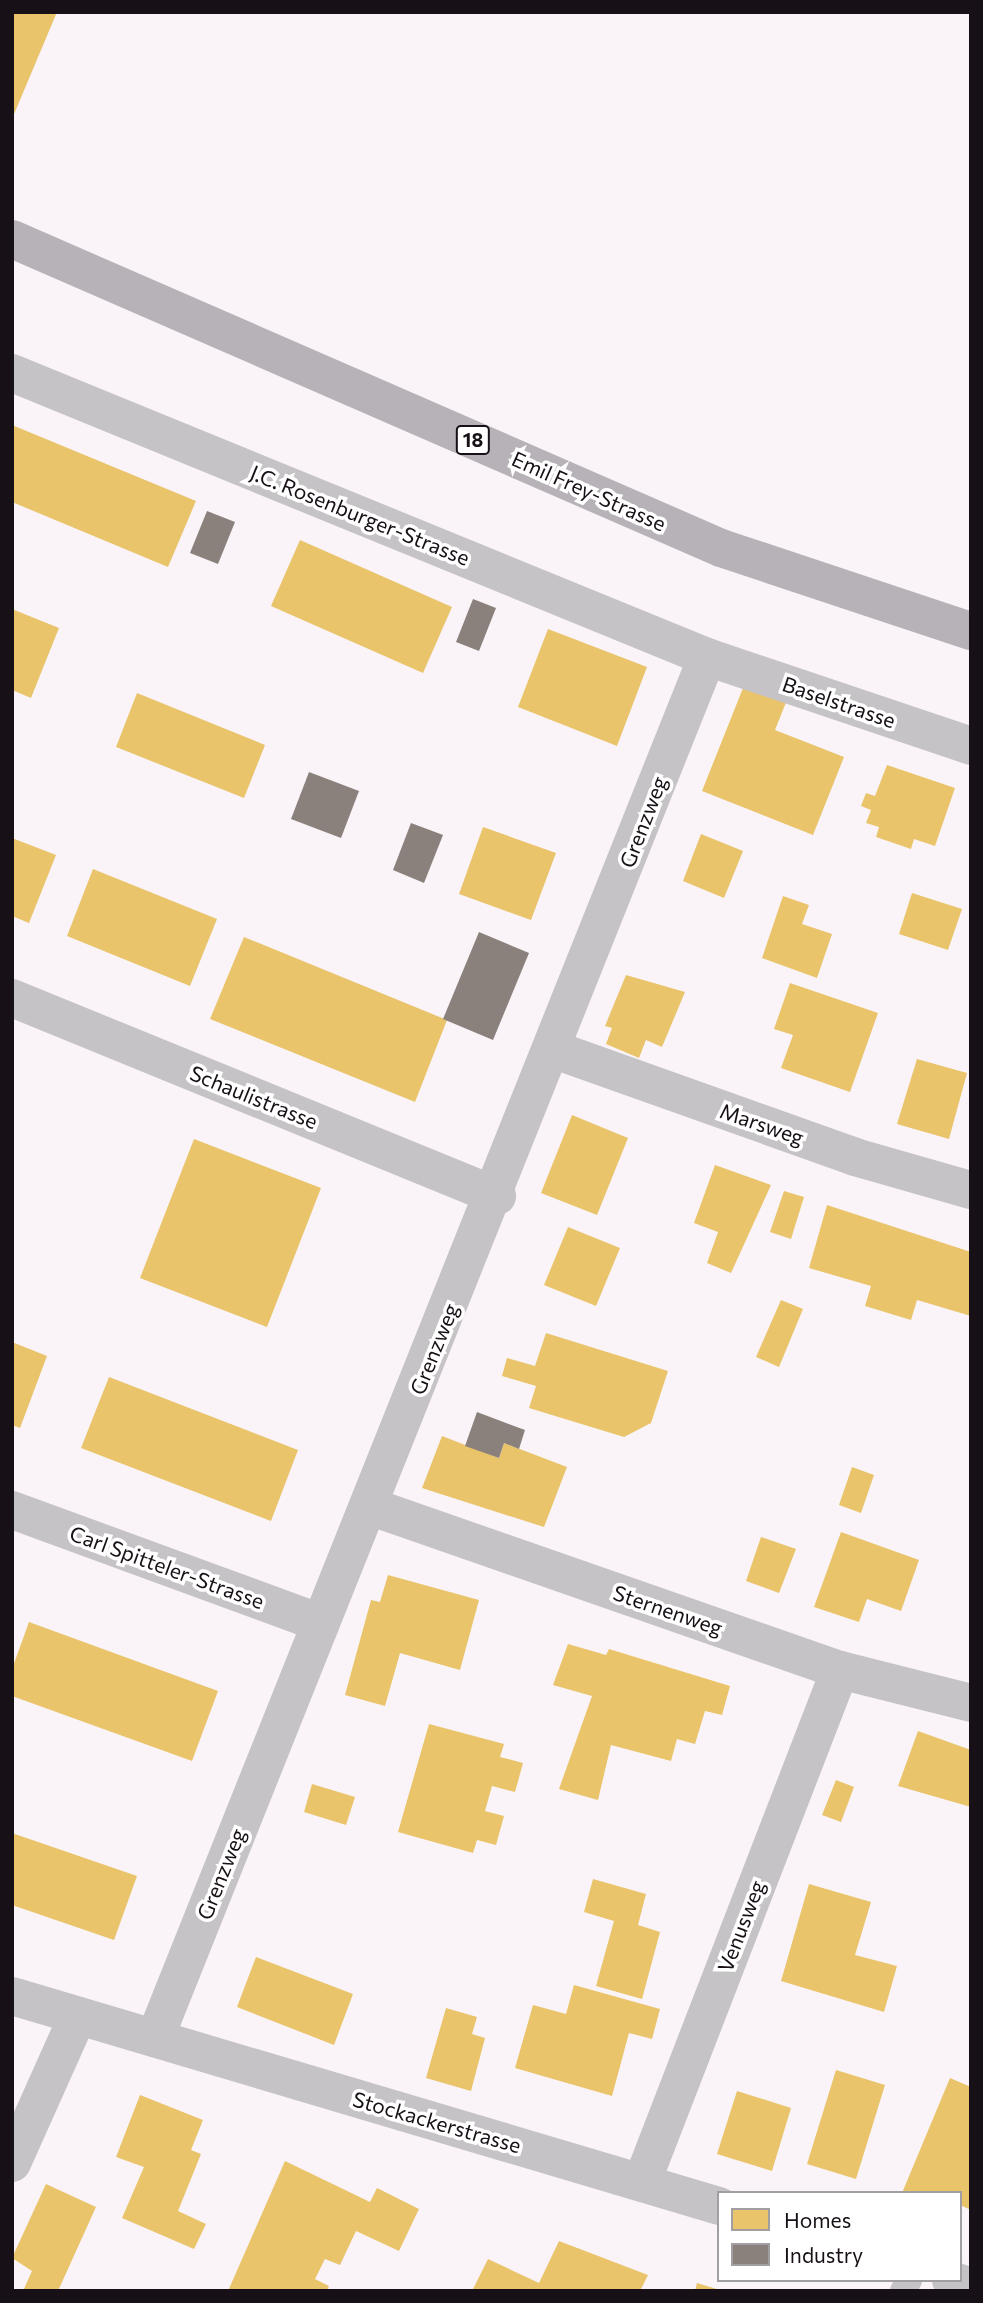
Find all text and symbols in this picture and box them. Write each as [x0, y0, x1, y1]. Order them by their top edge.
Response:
road number: 18 [456, 424, 490, 456]
street label: Emil Frey-Strasse [508, 446, 670, 536]
street label: J.C. Rosenburger-Strasse [247, 459, 473, 571]
street label: Baselstrasse [779, 671, 899, 733]
street label: Grenzweg [614, 773, 672, 871]
street label: Schaulistrasse [186, 1060, 322, 1134]
street label: Marsweg [717, 1098, 807, 1150]
street label: Grenzweg [404, 1300, 464, 1398]
street label: Carl Spitteler-Strasse [66, 1520, 268, 1614]
street label: Sternenweg [610, 1580, 726, 1640]
street label: Grenzweg [191, 1825, 251, 1923]
street label: Venusweg [712, 1877, 770, 1975]
street label: Stockackerstrasse [350, 2086, 524, 2158]
legend [717, 2191, 962, 2282]
text: Homes [784, 2207, 851, 2232]
text: Industry [784, 2242, 863, 2267]

